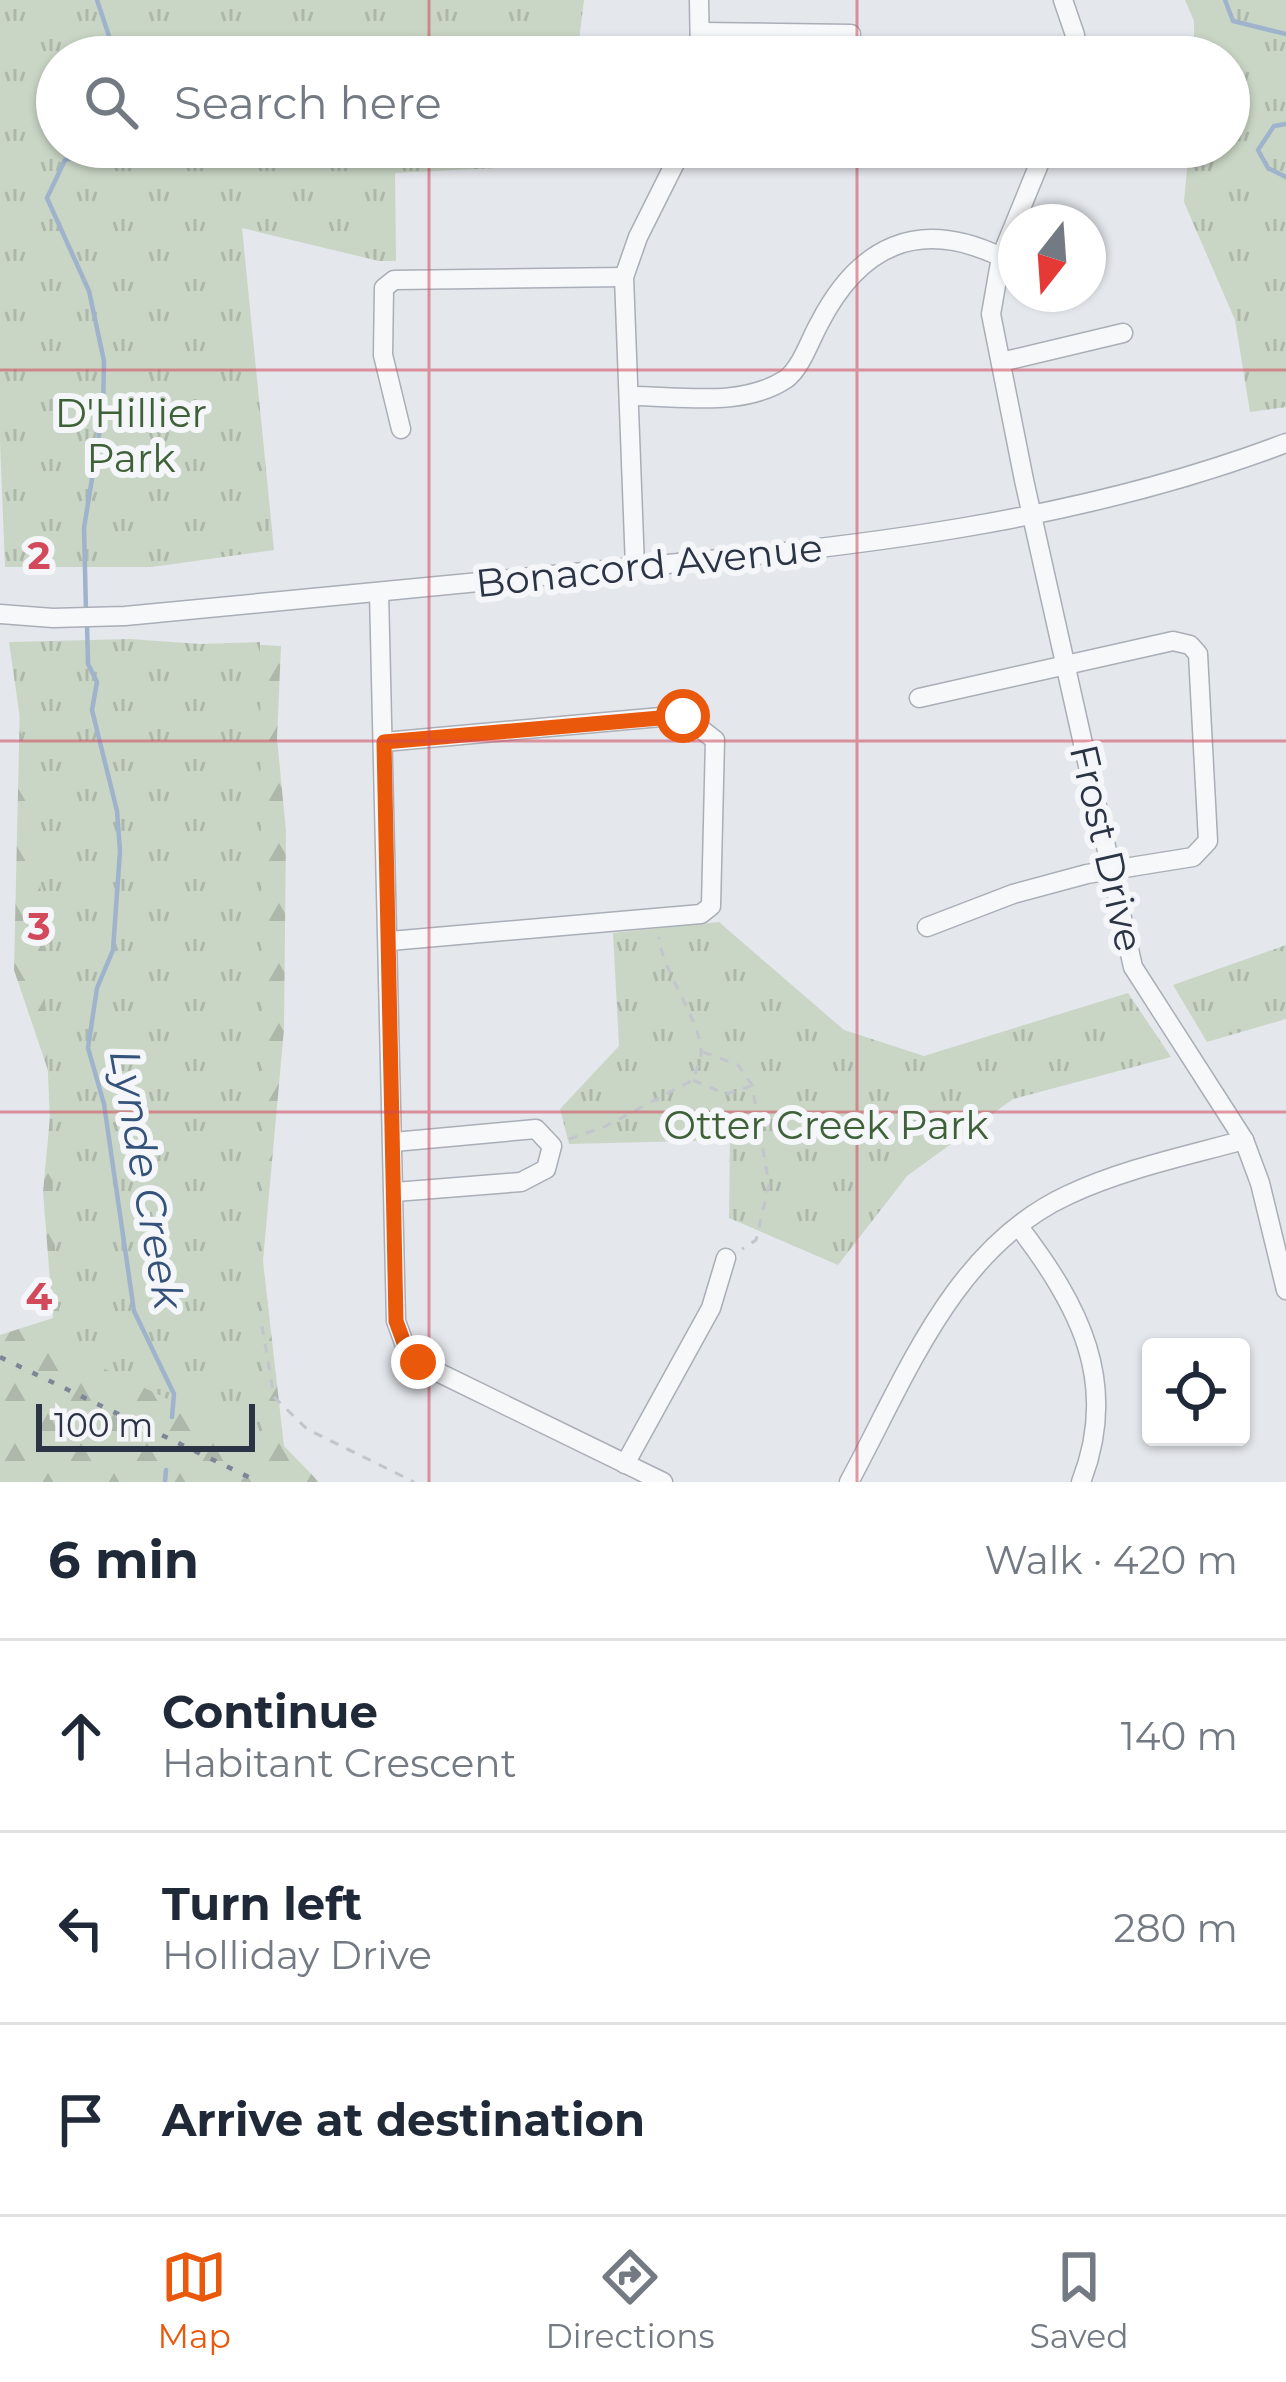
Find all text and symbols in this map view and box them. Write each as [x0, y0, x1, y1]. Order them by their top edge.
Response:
search box [36, 36, 1250, 168]
icon: search [78, 69, 144, 135]
text: Search here [174, 75, 442, 130]
north arrow [998, 204, 1106, 312]
park label: D'Hillier Park [55, 389, 207, 482]
street label: Bonacord Avenue [473, 523, 825, 607]
text: 2 [27, 531, 51, 579]
route start [656, 689, 710, 743]
street label: Frost Drive [1060, 740, 1154, 956]
text: 3 [26, 902, 51, 950]
water label: Lynde Creek [99, 1045, 196, 1315]
park label: Otter Creek Park [663, 1101, 989, 1149]
text: 4 [26, 1272, 53, 1320]
route end [391, 1335, 445, 1389]
map controls [1142, 1338, 1250, 1446]
button: locate [1142, 1338, 1250, 1446]
scale bar [36, 1398, 255, 1451]
text: 100 m [54, 1405, 153, 1445]
text: 6 min [48, 1529, 199, 1591]
text: Walk · 420 m [985, 1536, 1238, 1584]
text: Continue [162, 1684, 378, 1739]
icon: ahead [48, 1703, 114, 1769]
text: 140 m [1121, 1712, 1238, 1760]
text: Habitant Crescent [162, 1739, 517, 1787]
text: Turn left [162, 1876, 362, 1931]
icon: left [48, 1895, 114, 1961]
text: 280 m [1114, 1904, 1238, 1952]
text: Holliday Drive [162, 1931, 432, 1979]
icon: arrive [48, 2087, 114, 2153]
text: Arrive at destination [162, 2092, 645, 2147]
tab: Map [157, 2244, 231, 2356]
tab: Directions [546, 2244, 715, 2356]
tab: Saved [1029, 2244, 1129, 2356]

